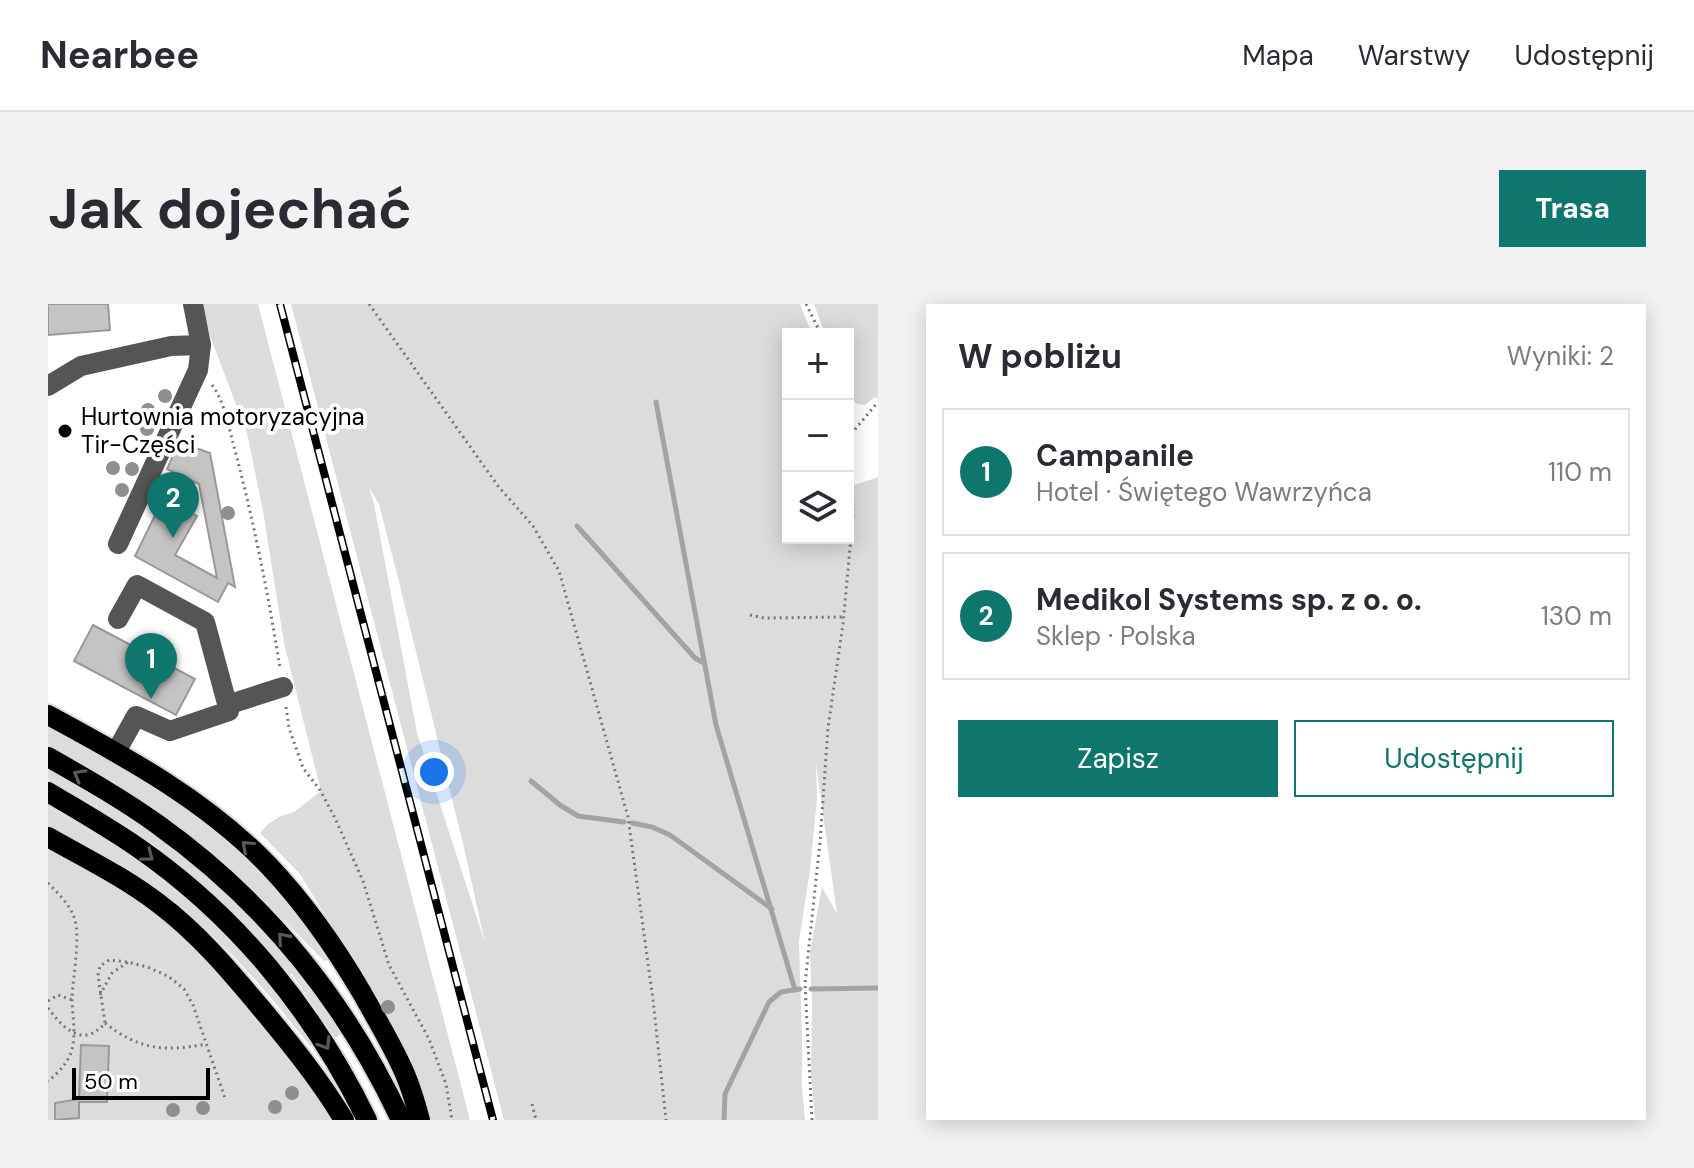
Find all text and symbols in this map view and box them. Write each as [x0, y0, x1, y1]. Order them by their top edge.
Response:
text: Nearbee [40, 30, 199, 80]
text: Mapa [1242, 37, 1314, 74]
text: Warstwy [1358, 37, 1470, 74]
text: Udostępnij [1514, 37, 1654, 74]
button: Trasa [1499, 170, 1646, 247]
text: Jak dojechać [48, 172, 412, 245]
map controls [782, 328, 854, 544]
button: + [782, 328, 854, 400]
text: W pobliżu [958, 334, 1122, 379]
text: Wyniki: 2 [1507, 339, 1614, 373]
button: − [782, 400, 854, 472]
place label: Hurtownia motoryzacyjna Tir-Części [81, 401, 365, 460]
marker: Hurtownia motoryzacyjna Tir-Części [56, 422, 74, 440]
text: Campanile [1036, 436, 1194, 475]
text: 1 [981, 455, 991, 489]
text: 110 m [1548, 455, 1612, 489]
pin: 2 [147, 472, 199, 538]
button: layers [782, 472, 854, 544]
text: Hotel · Świętego Wawrzyńca [1036, 475, 1372, 509]
text: Medikol Systems sp. z o. o. [1036, 580, 1422, 619]
text: 2 [978, 599, 994, 633]
text: 130 m [1541, 599, 1612, 633]
text: Sklep · Polska [1036, 619, 1196, 653]
pin: 1 [125, 633, 177, 699]
button: Zapisz [958, 720, 1278, 797]
button: Udostępnij [1294, 720, 1614, 797]
your location [414, 752, 454, 792]
one-way arrow [73, 769, 88, 785]
one-way arrow [242, 841, 257, 856]
one-way arrow [139, 846, 154, 860]
one-way arrow [279, 932, 293, 947]
one-way arrow [316, 1035, 331, 1050]
scale bar [72, 1064, 210, 1100]
text: 50 m [84, 1067, 138, 1096]

